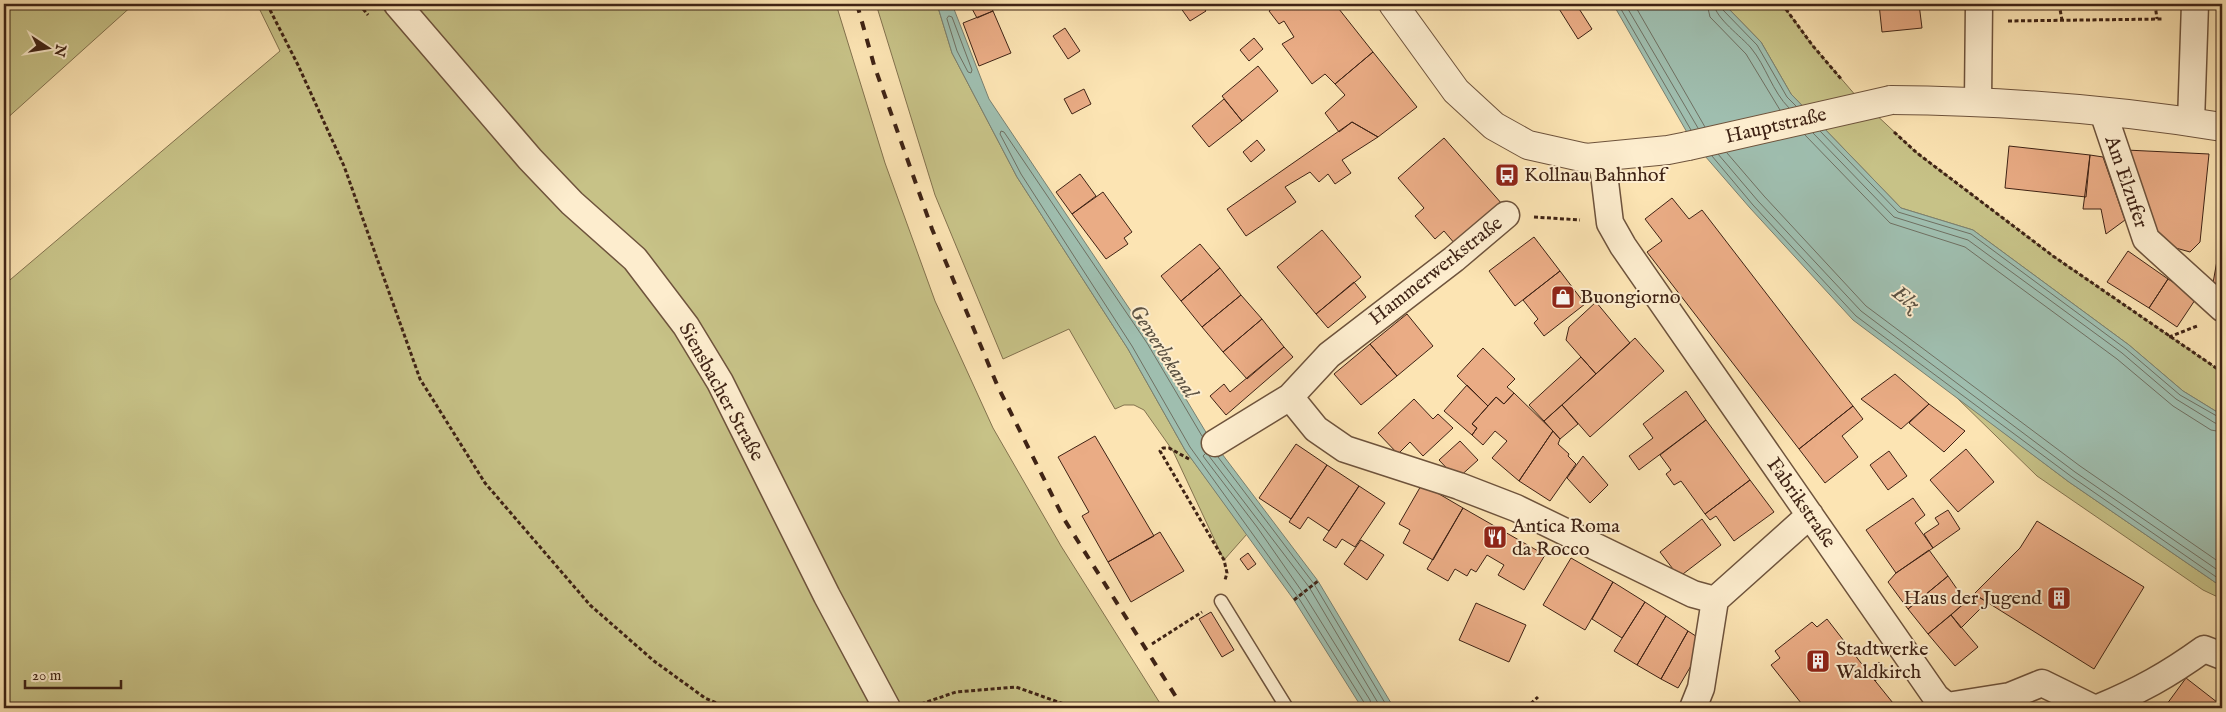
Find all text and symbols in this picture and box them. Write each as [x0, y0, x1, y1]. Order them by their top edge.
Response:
north arrow [22, 22, 72, 72]
text: N [50, 42, 70, 58]
street label: Hauptstraße [1723, 102, 1829, 150]
street label: Am Elzufer [2098, 132, 2154, 232]
bus stop icon: Kollnau Bahnhof [1494, 162, 1520, 188]
place label: Kollnau Bahnhof [1524, 163, 1670, 188]
street label: Hammerwerkstraße [1364, 211, 1508, 331]
water label: Elz [1885, 279, 1926, 319]
shop icon: Buongiorno [1550, 284, 1576, 310]
place label: Buongiorno [1580, 285, 1681, 310]
water label: Gewerbekanal [1123, 300, 1204, 406]
street label: Siensbacher Straße [673, 318, 769, 466]
street label: Fabrikstraße [1761, 453, 1841, 553]
place label: Antica Roma da Rocco [1511, 514, 1620, 562]
restaurant icon: Antica Roma da Rocco [1482, 524, 1508, 550]
building icon: Haus der Jugend [2046, 585, 2072, 611]
place label: Haus der Jugend [1904, 586, 2042, 611]
place label: Stadtwerke Waldkirch [1836, 637, 1929, 685]
building icon: Stadtwerke Waldkirch [1805, 648, 1831, 674]
scale bar [25, 657, 121, 689]
text: 20 m [32, 666, 62, 685]

